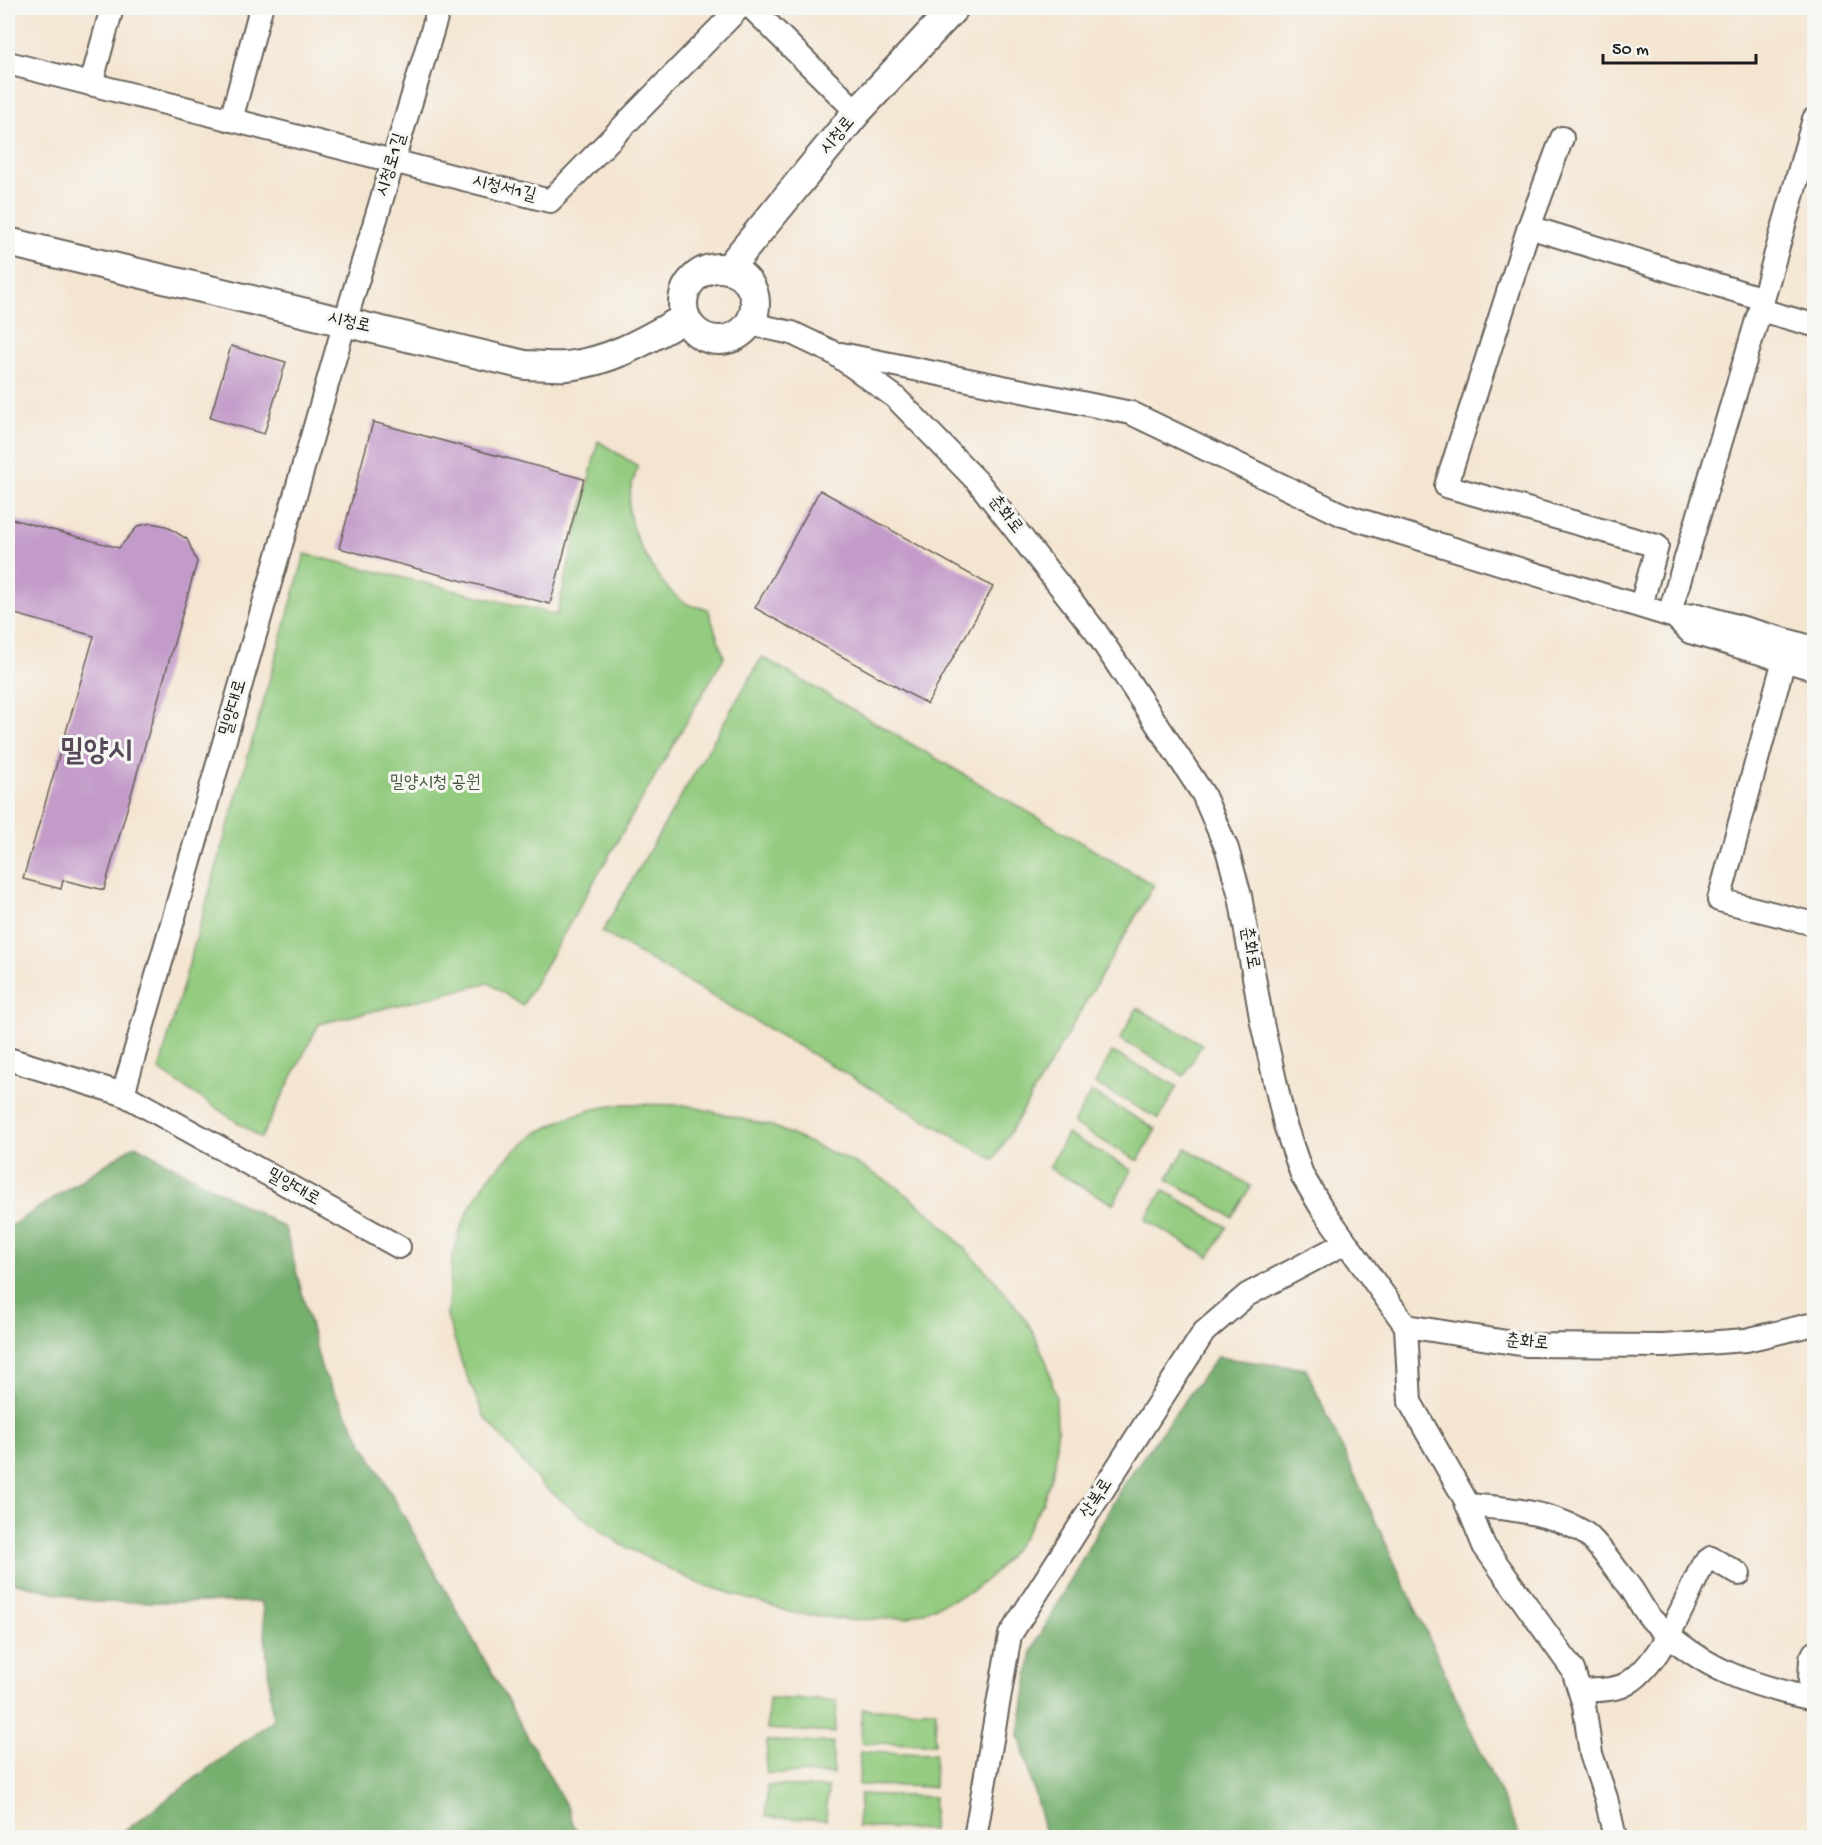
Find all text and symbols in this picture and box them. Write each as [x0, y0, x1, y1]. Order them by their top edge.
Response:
scale bar [1603, 27, 1756, 65]
text: 50 m [1612, 40, 1649, 61]
street label: 시청로 [816, 113, 860, 159]
street label: 시청로1길 [372, 130, 412, 199]
street label: 시청서1길 [470, 171, 539, 207]
street label: 시청로 [325, 308, 373, 338]
street label: 춘화로 [983, 491, 1027, 539]
street label: 밀양대로 [216, 677, 252, 739]
district label: 밀양시 [60, 736, 132, 771]
park label: 밀양시청 공원 [389, 773, 481, 794]
street label: 춘화로 [1235, 925, 1263, 971]
street label: 밀양대로 [263, 1165, 323, 1211]
street label: 춘화로 [1504, 1331, 1550, 1355]
street label: 산복로 [1076, 1475, 1118, 1523]

